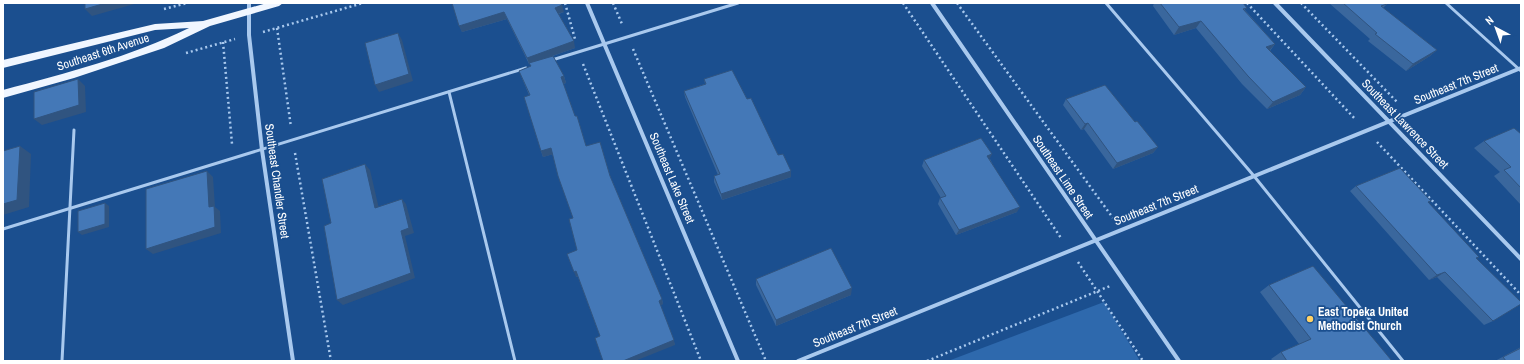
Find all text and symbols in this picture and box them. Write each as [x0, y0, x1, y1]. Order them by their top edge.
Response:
north arrow [1476, 8, 1516, 48]
text: N [1482, 13, 1496, 28]
street label: Southeast 6th Avenue [55, 30, 151, 74]
street label: Southeast 7th Street [1411, 60, 1501, 108]
street label: Southeast Lawrence Street [1358, 76, 1452, 172]
street label: Southeast Chandler Street [261, 122, 293, 240]
street label: Southeast Lake Street [646, 130, 698, 226]
street label: Southeast Lime Street [1029, 132, 1097, 222]
street label: Southeast 7th Street [1111, 181, 1201, 229]
street label: Southeast 7th Street [810, 303, 900, 351]
place label: East Topeka United Methodist Church [1318, 304, 1409, 334]
marker: East Topeka United Methodist Church [1305, 314, 1315, 324]

